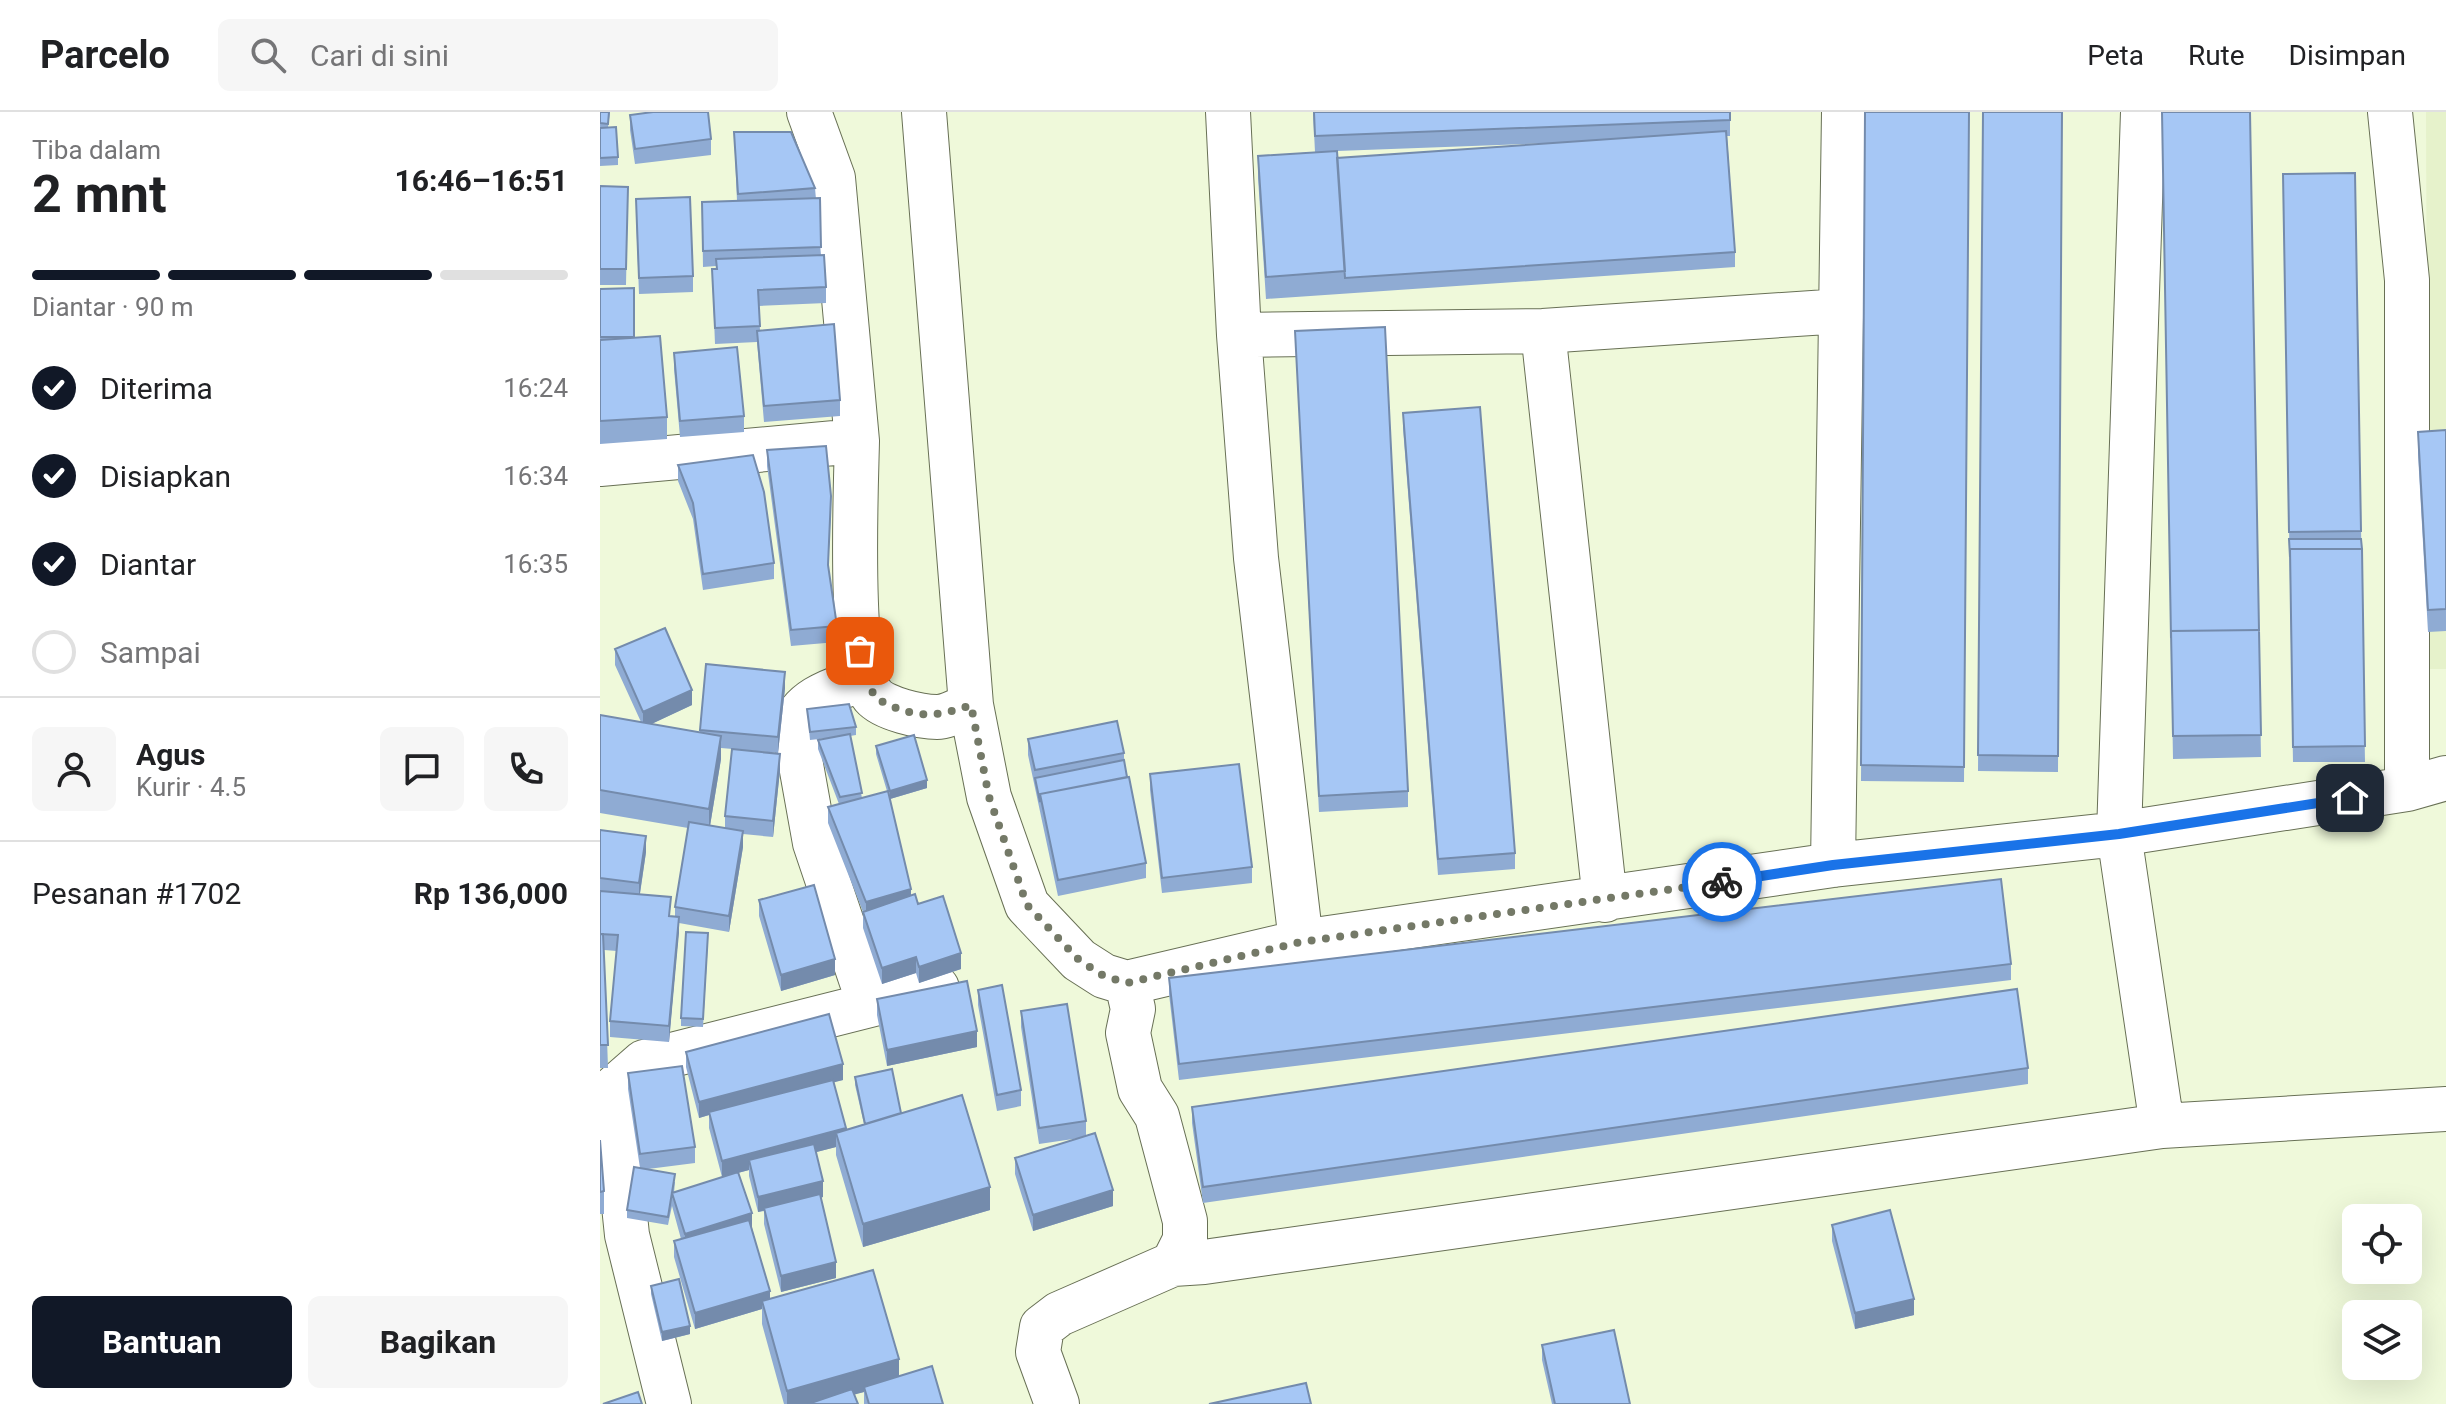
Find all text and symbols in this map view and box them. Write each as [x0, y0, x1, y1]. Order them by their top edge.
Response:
search box [218, 19, 778, 91]
text: Parcelo [40, 33, 170, 77]
icon: search [246, 33, 290, 77]
text: Cari di sini [310, 38, 449, 73]
text: Peta [2087, 39, 2144, 72]
text: Rute [2188, 39, 2245, 72]
text: Disimpan [2289, 39, 2406, 72]
text: Tiba dalam [32, 135, 161, 165]
text: 16:46–16:51 [394, 163, 568, 198]
text: 2 mnt [32, 164, 167, 225]
text: Diantar · 90 m [32, 292, 194, 322]
icon: check [32, 366, 76, 410]
text: Diterima [100, 371, 213, 406]
text: 16:24 [503, 373, 568, 403]
icon: check [32, 454, 76, 498]
text: Disiapkan [100, 459, 231, 494]
text: 16:34 [503, 461, 568, 491]
icon: check [32, 542, 76, 586]
text: Diantar [100, 547, 196, 582]
text: 16:35 [503, 549, 568, 579]
pin [826, 617, 894, 685]
icon: bag [838, 629, 882, 673]
text: Sampai [100, 635, 201, 670]
button: person [32, 727, 116, 811]
button: chat [380, 727, 464, 811]
button: phone [484, 727, 568, 811]
text: Agus [136, 737, 206, 772]
pin [2316, 764, 2384, 832]
text: Kurir · 4.5 [136, 772, 246, 802]
icon: home [2328, 776, 2372, 820]
courier [1682, 842, 1762, 922]
icon: bike [1700, 860, 1744, 904]
text: Pesanan #1702 [32, 876, 241, 911]
text: Rp 136,000 [414, 876, 568, 911]
map controls [2342, 1204, 2422, 1380]
button: locate [2342, 1204, 2422, 1284]
button: Bantuan [32, 1296, 292, 1388]
button: Bagikan [308, 1296, 568, 1388]
button: layers [2342, 1300, 2422, 1380]

